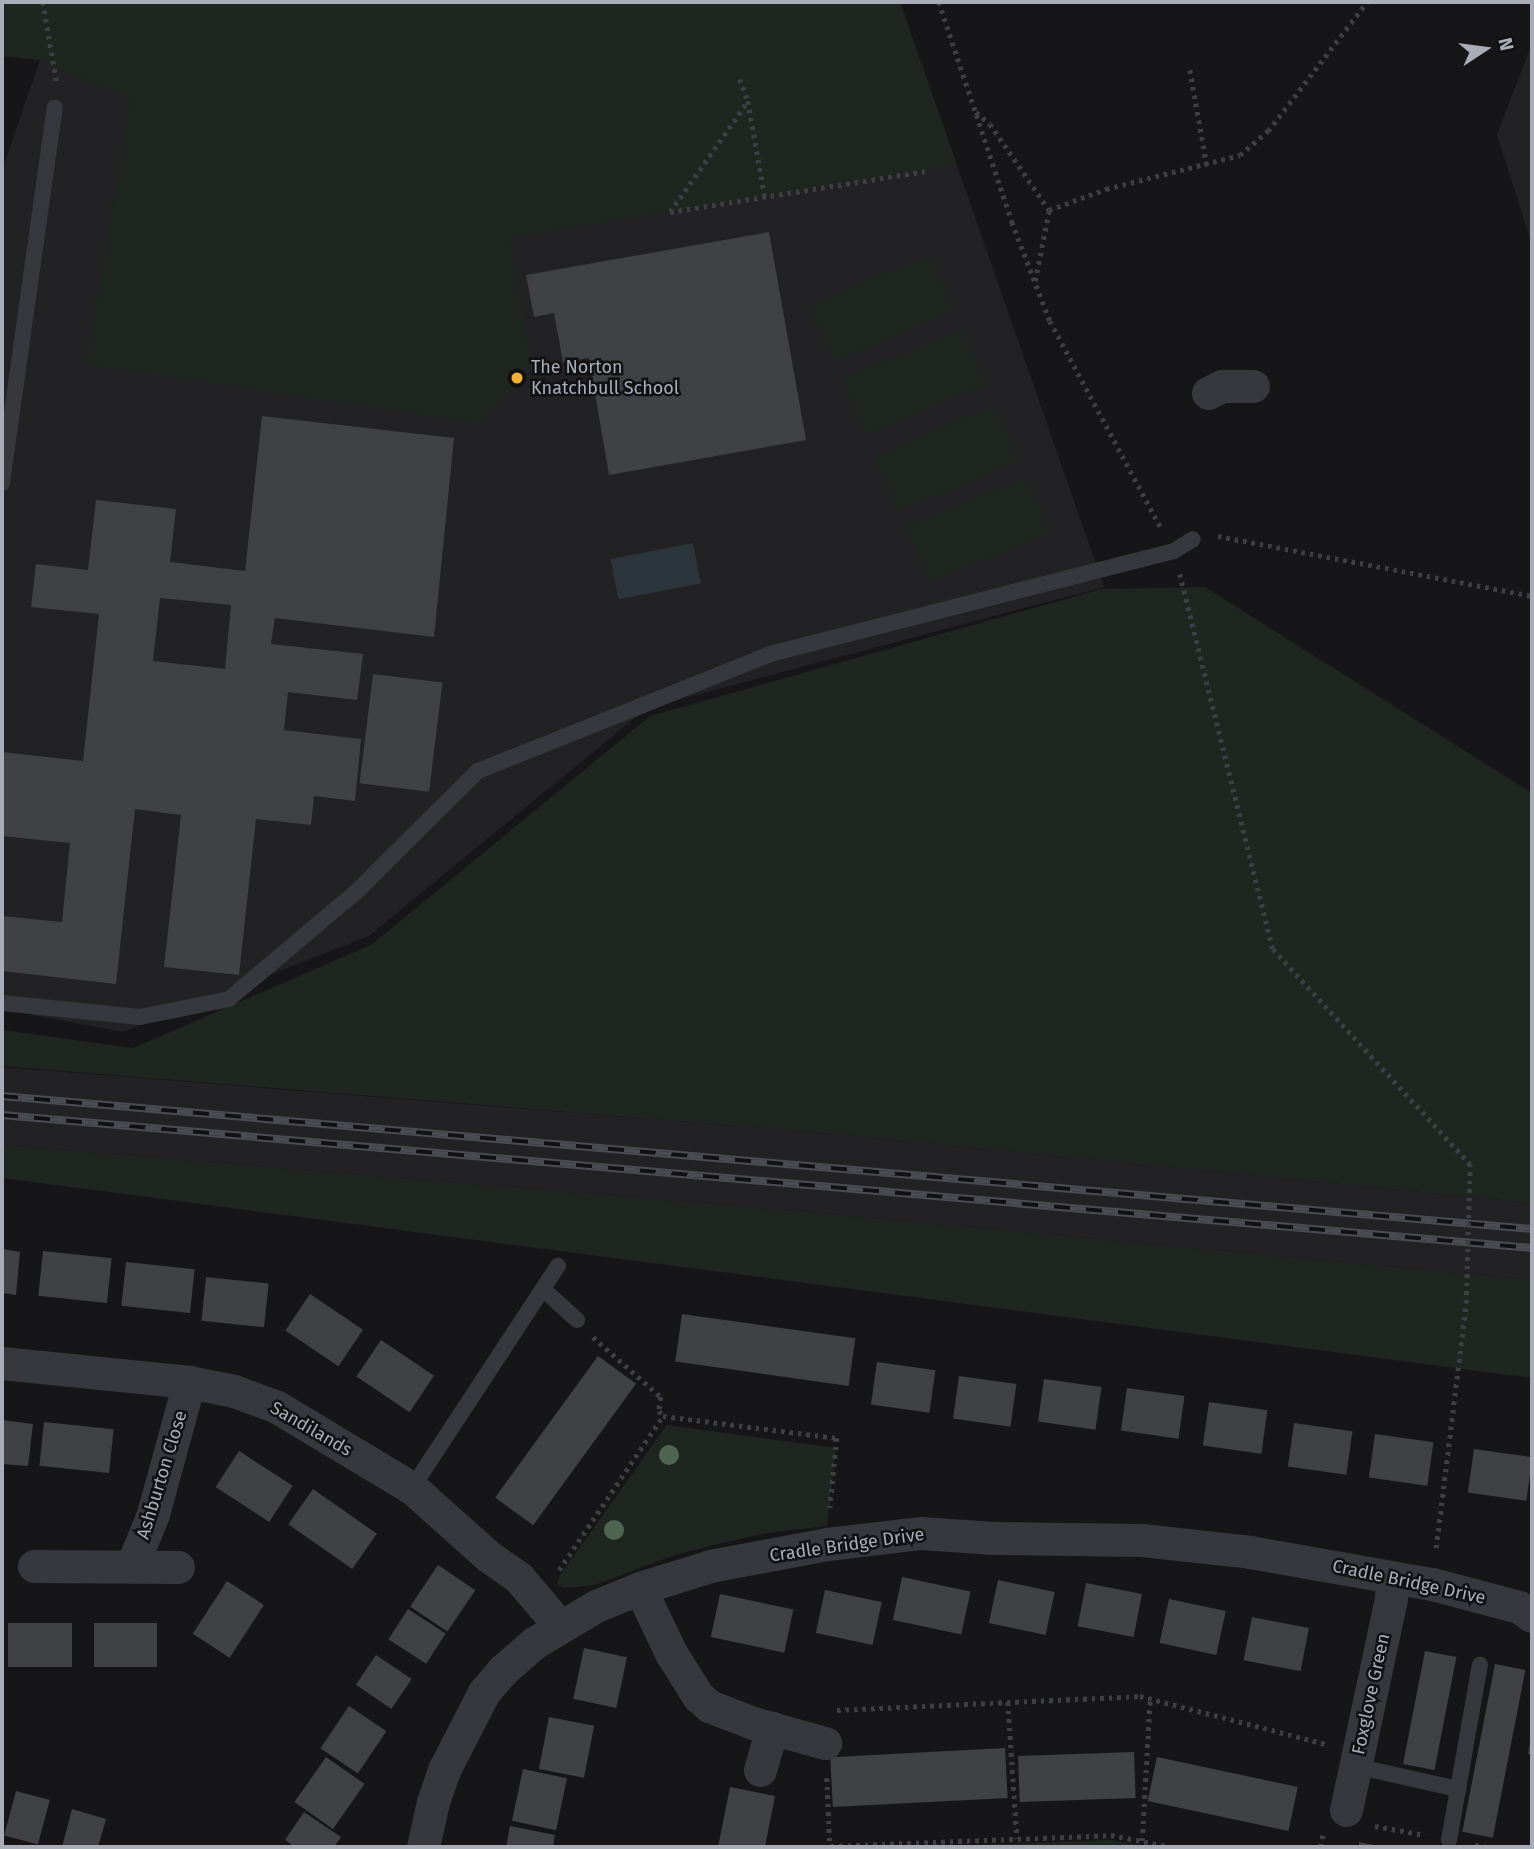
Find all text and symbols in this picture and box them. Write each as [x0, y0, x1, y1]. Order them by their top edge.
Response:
north arrow [1450, 14, 1520, 84]
text: N [1493, 35, 1519, 53]
place label: The Norton Knatchbull School [531, 357, 679, 400]
marker: The Norton Knatchbull School [509, 370, 525, 386]
street label: Sandilands [266, 1397, 356, 1461]
street label: Ashburton Close [132, 1408, 192, 1542]
street label: Cradle Bridge Drive [768, 1523, 926, 1567]
street label: Cradle Bridge Drive [1330, 1555, 1488, 1609]
street label: Foxglove Green [1348, 1631, 1394, 1757]

